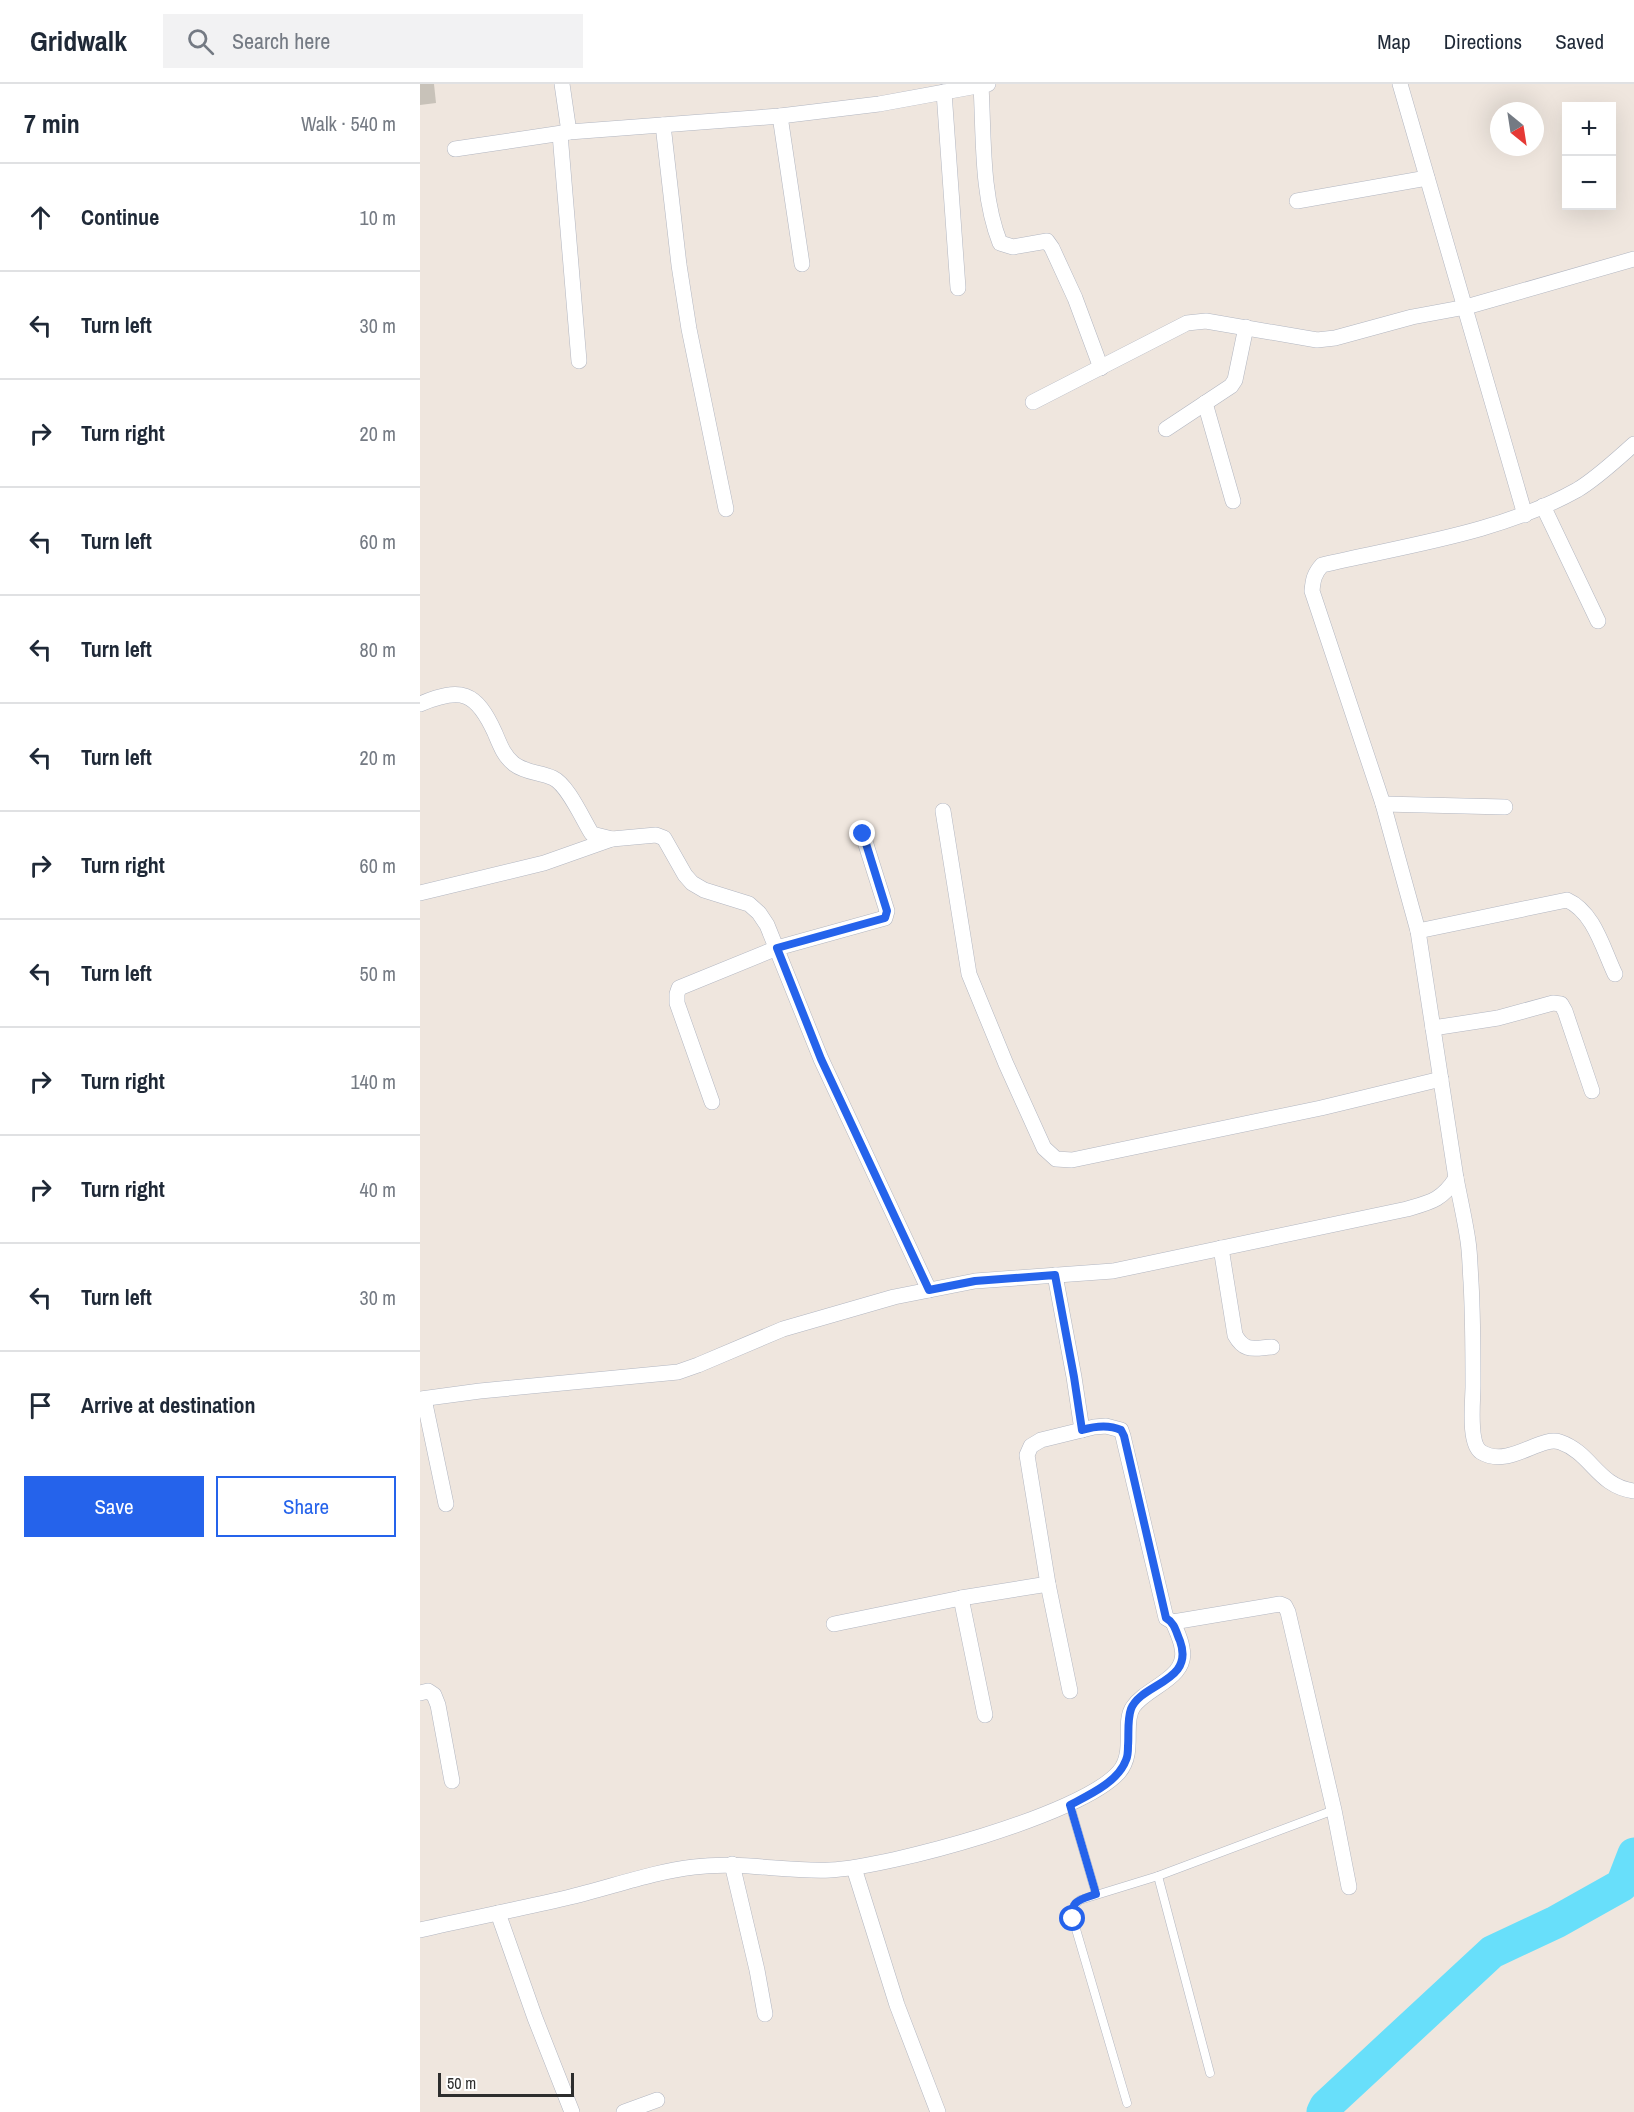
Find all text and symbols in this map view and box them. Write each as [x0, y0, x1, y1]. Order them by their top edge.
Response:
search box [163, 14, 583, 68]
text: Gridwalk [30, 22, 127, 60]
icon: search [184, 25, 217, 58]
text: Search here [232, 26, 330, 56]
text: Map [1377, 27, 1411, 56]
text: Directions [1444, 27, 1522, 56]
text: Saved [1555, 27, 1604, 56]
north arrow [1490, 102, 1544, 156]
map controls [1562, 102, 1616, 210]
button: + [1562, 102, 1616, 156]
text: 7 min [24, 106, 80, 141]
text: Walk · 540 m [301, 110, 396, 137]
button: − [1562, 156, 1616, 210]
icon: ahead [24, 201, 57, 234]
text: Continue [81, 202, 159, 232]
text: 10 m [360, 204, 396, 231]
icon: left [24, 309, 57, 342]
text: Turn left [81, 310, 152, 340]
text: 30 m [360, 312, 396, 339]
icon: right [24, 417, 57, 450]
text: Turn right [81, 418, 165, 448]
text: 20 m [360, 420, 396, 447]
icon: left [24, 525, 57, 558]
text: Turn left [81, 526, 152, 556]
text: 60 m [360, 528, 396, 555]
icon: left [24, 633, 57, 666]
text: Turn left [81, 634, 152, 664]
text: 80 m [360, 636, 396, 663]
icon: left [24, 741, 57, 774]
text: Turn left [81, 742, 152, 772]
text: 20 m [360, 744, 396, 771]
route end [849, 820, 875, 846]
icon: right [24, 849, 57, 882]
text: Turn right [81, 850, 165, 880]
text: 60 m [360, 852, 396, 879]
icon: left [24, 957, 57, 990]
text: Turn left [81, 958, 152, 988]
text: 50 m [360, 960, 396, 987]
icon: right [24, 1065, 57, 1098]
text: Turn right [81, 1066, 165, 1096]
text: 140 m [350, 1068, 396, 1095]
icon: right [24, 1173, 57, 1206]
text: Turn right [81, 1174, 165, 1204]
text: 40 m [360, 1176, 396, 1203]
icon: left [24, 1281, 57, 1314]
text: Turn left [81, 1282, 152, 1312]
text: 30 m [360, 1284, 396, 1311]
icon: arrive [24, 1389, 57, 1422]
text: Arrive at destination [81, 1390, 255, 1420]
button: Save [24, 1476, 204, 1537]
button: Share [216, 1476, 396, 1537]
route start [1059, 1905, 1085, 1931]
scale bar [438, 2070, 574, 2098]
text: 50 m [447, 2072, 476, 2094]

